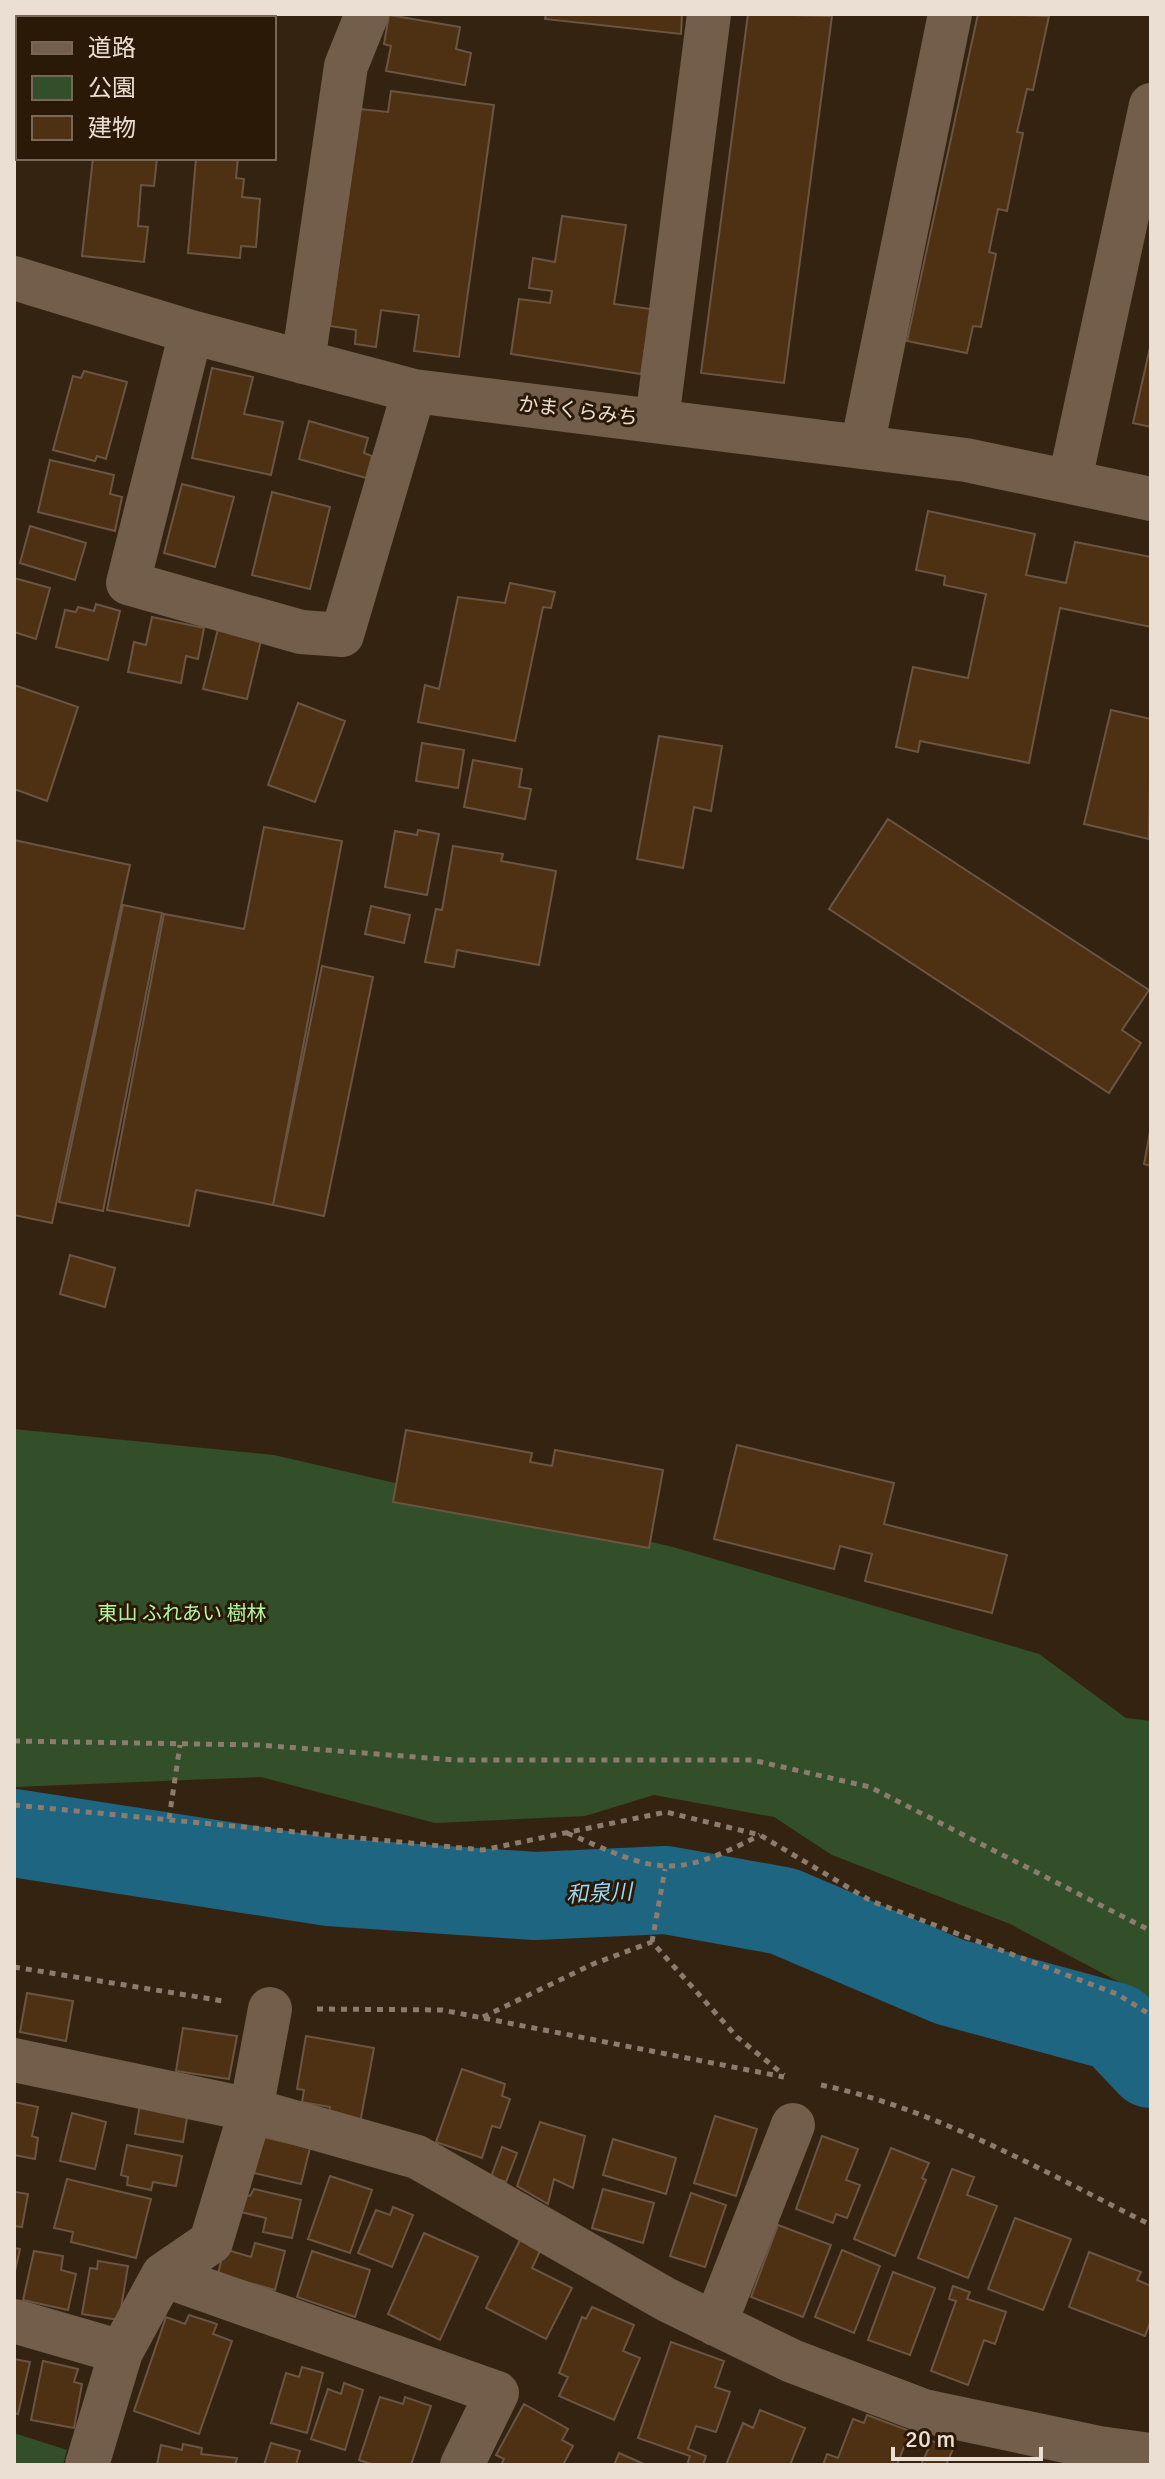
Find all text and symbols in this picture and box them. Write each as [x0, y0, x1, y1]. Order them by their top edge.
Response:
legend [16, 16, 276, 160]
text: 道路 [88, 33, 136, 63]
text: 公園 [88, 73, 136, 103]
text: 建物 [88, 113, 136, 143]
street label: かまくらみち [517, 391, 639, 431]
park label: 東山 ふれあい 樹林 [98, 1601, 266, 1626]
water label: 和泉川 [565, 1878, 635, 1908]
scale bar [893, 2411, 1041, 2461]
text: 20 m [905, 2424, 955, 2454]

